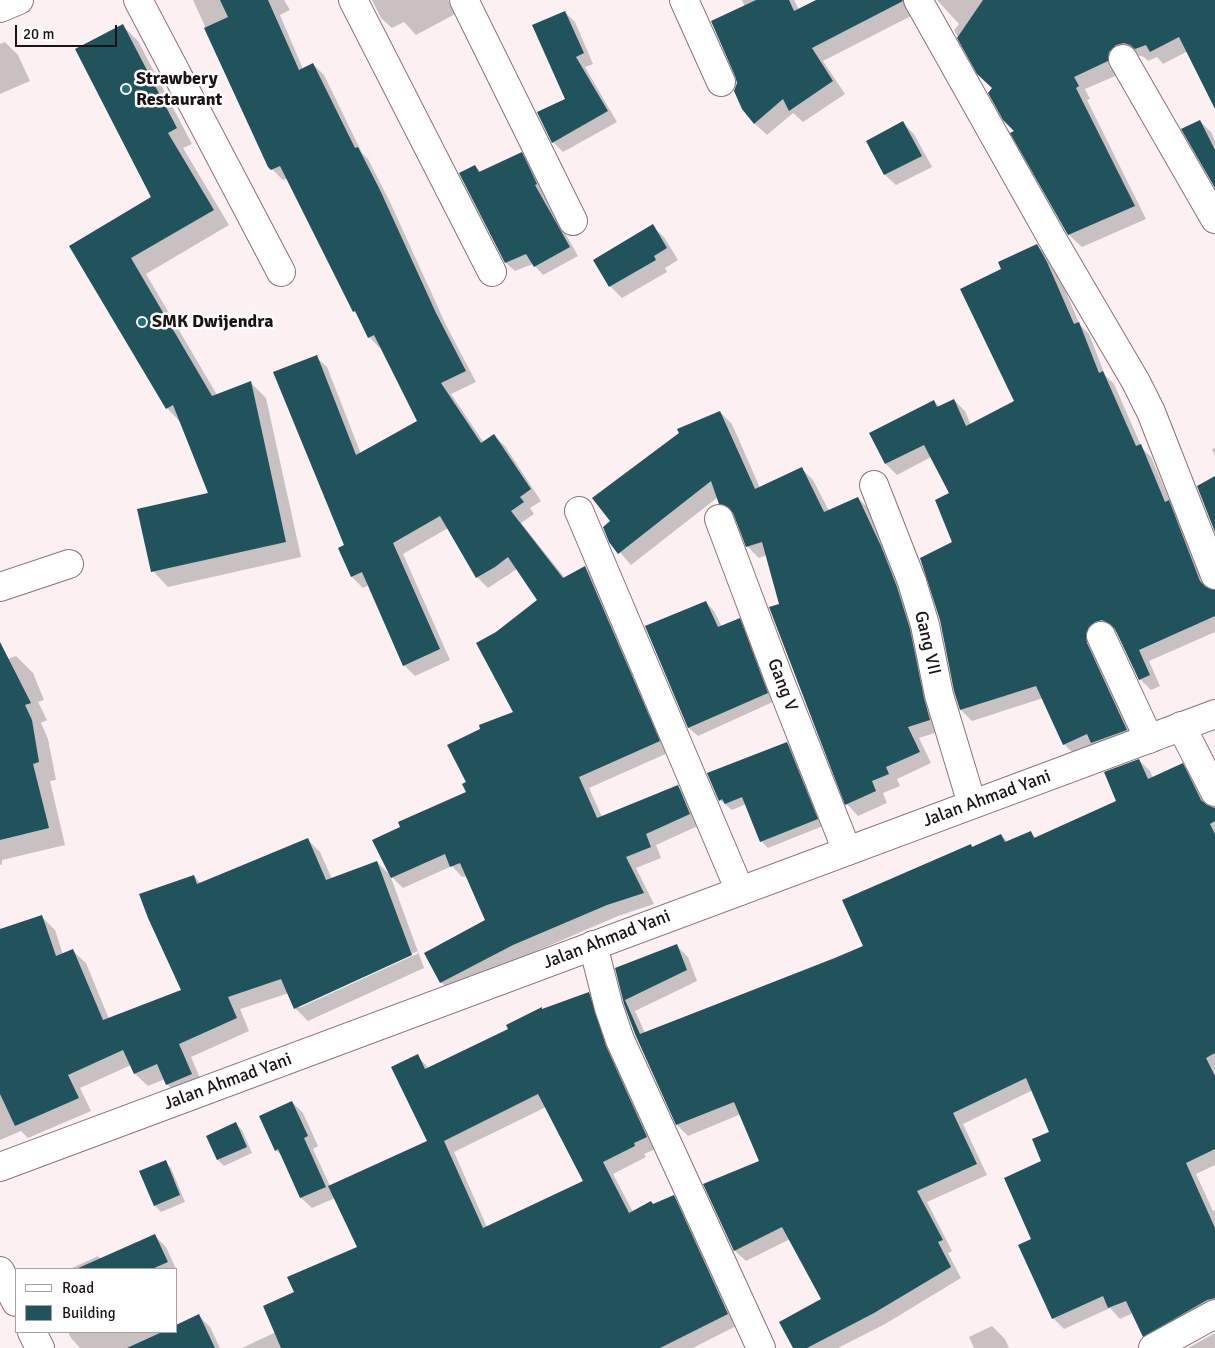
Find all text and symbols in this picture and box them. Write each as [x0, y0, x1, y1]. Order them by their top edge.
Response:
scale bar [18, 15, 120, 47]
text: 20 m [23, 25, 54, 43]
place label: Strawbery Restaurant [136, 68, 222, 110]
marker: Strawbery Restaurant [120, 83, 132, 95]
place label: SMK Dwijendra [152, 311, 274, 333]
marker: SMK Dwijendra [136, 316, 148, 328]
street label: Gang VII [909, 609, 945, 677]
street label: Gang V [762, 656, 802, 714]
street label: Jalan Ahmad Yani [920, 766, 1054, 832]
street label: Jalan Ahmad Yani [540, 906, 674, 974]
street label: Jalan Ahmad Yani [161, 1049, 295, 1115]
legend [15, 1268, 178, 1333]
text: Road [62, 1279, 94, 1297]
text: Building [62, 1304, 116, 1322]

